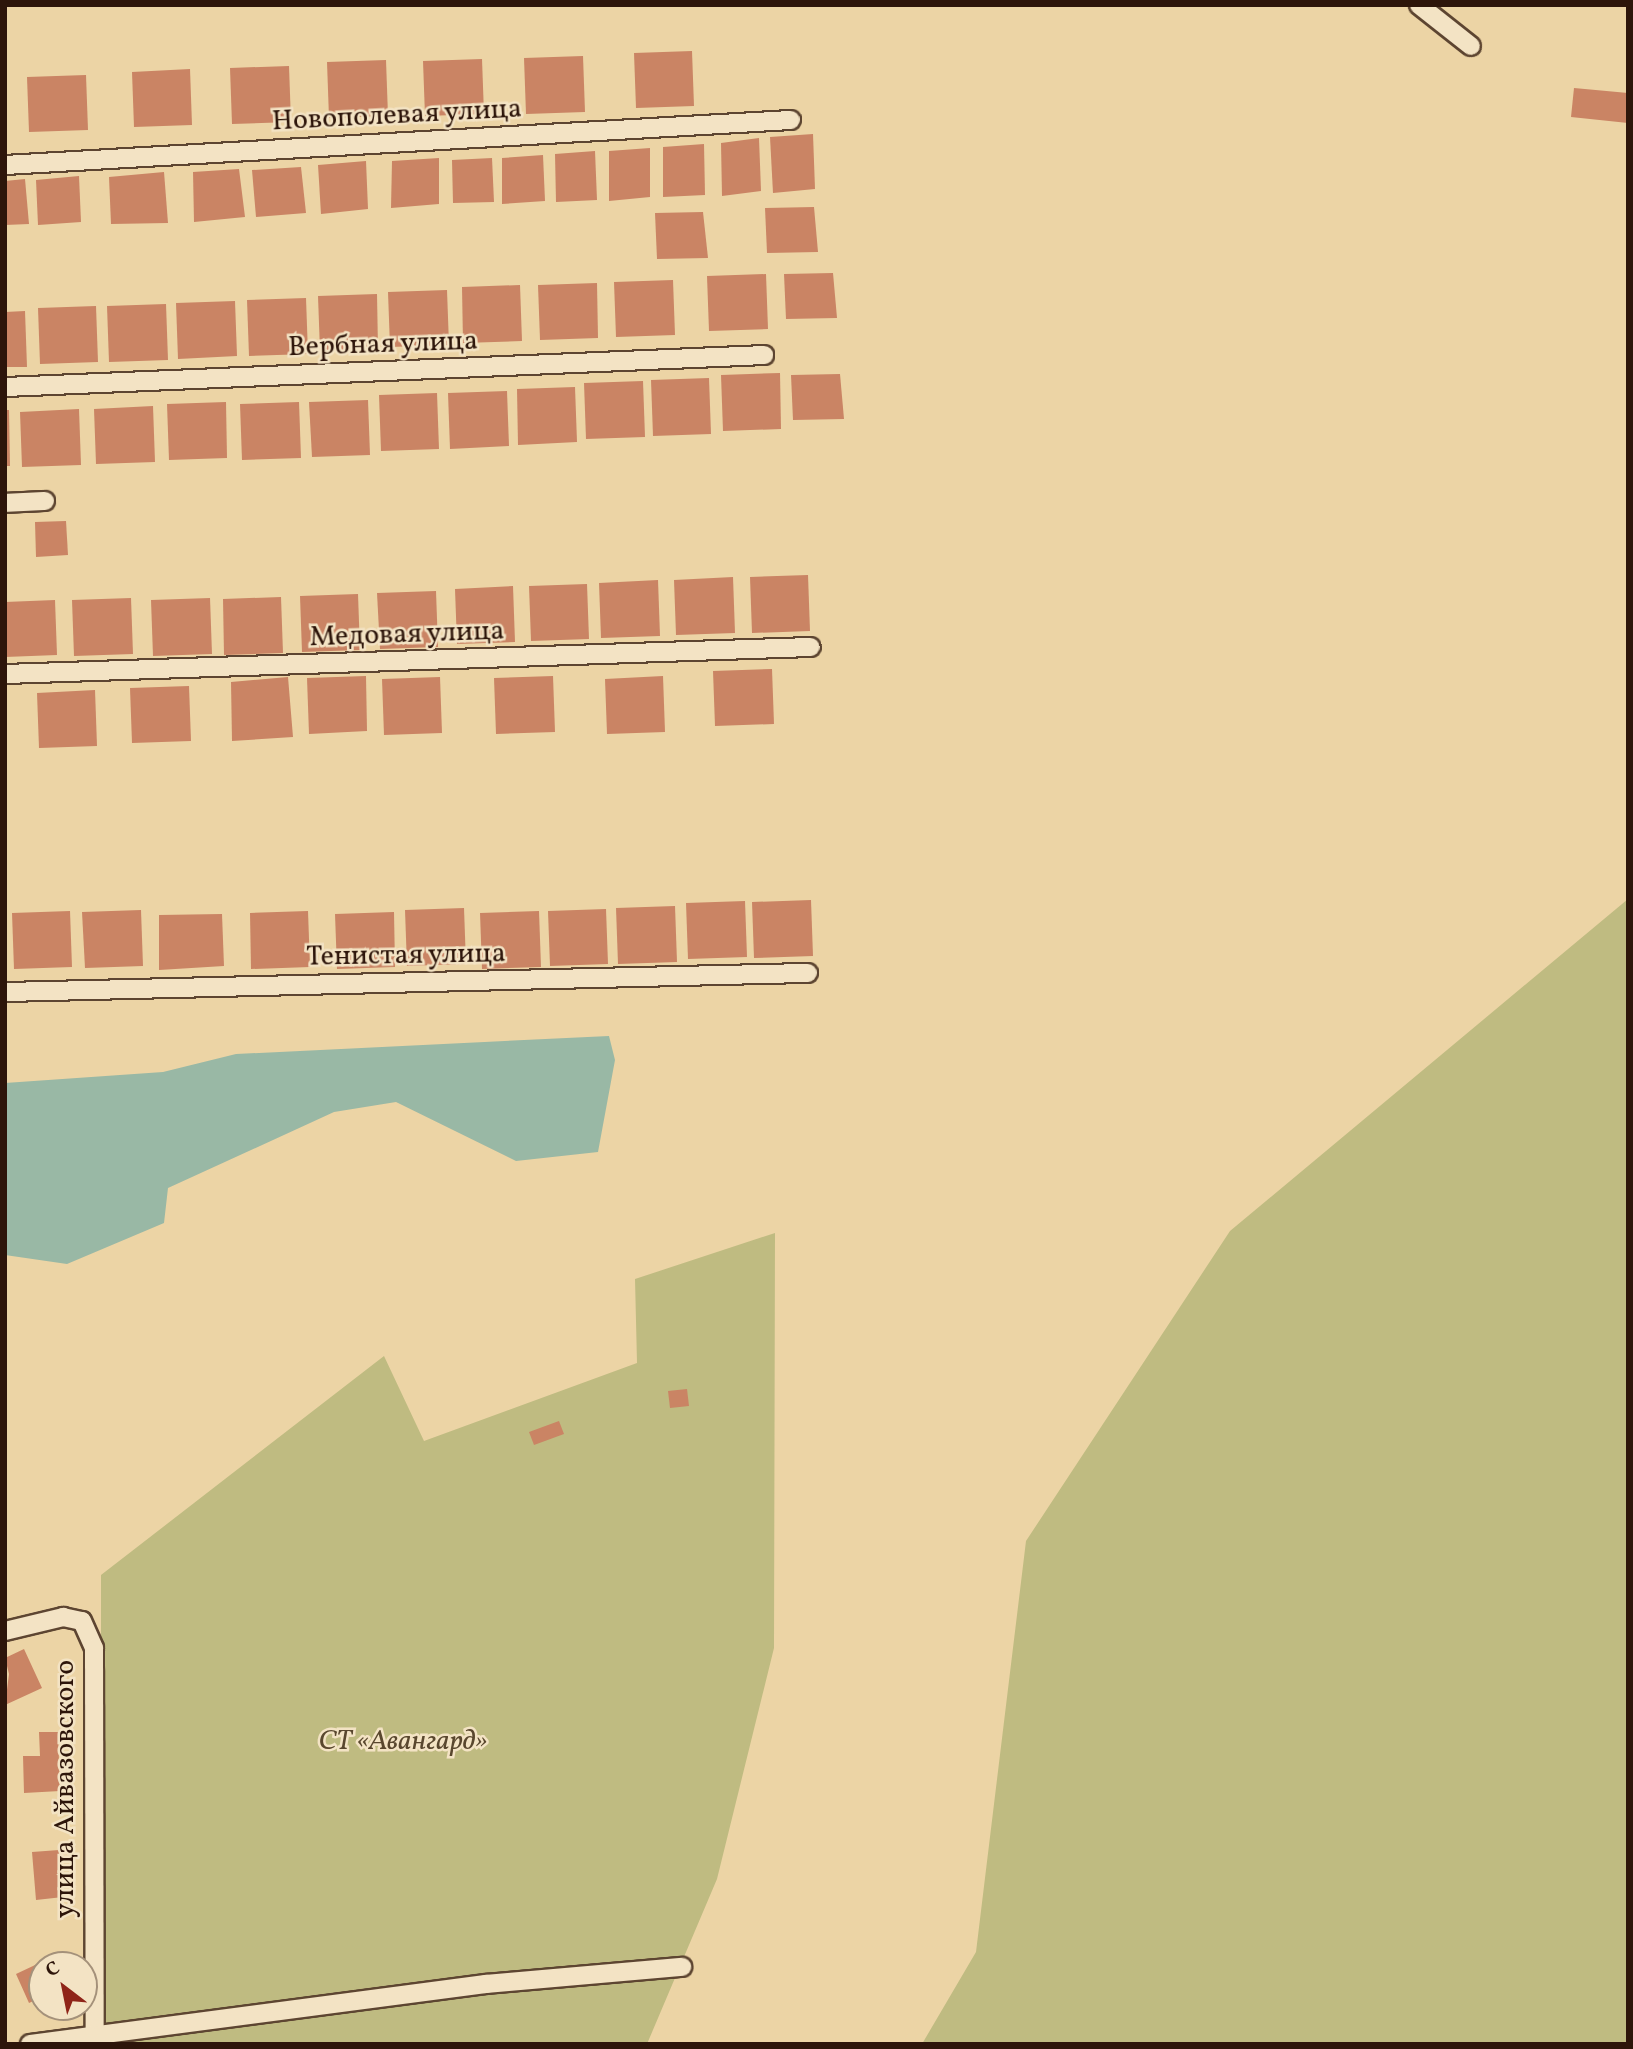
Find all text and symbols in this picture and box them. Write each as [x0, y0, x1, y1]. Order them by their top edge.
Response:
street label: Новополевая улица [271, 93, 523, 139]
street label: Вербная улица [287, 325, 479, 365]
street label: Медовая улица [309, 615, 505, 655]
street label: Тенистая улица [305, 937, 507, 975]
street label: улица Айвазовского [49, 1660, 83, 1918]
park label: СТ «Авангард» [319, 1725, 487, 1759]
north arrow [28, 1951, 98, 2021]
text: С [41, 1956, 65, 1984]

